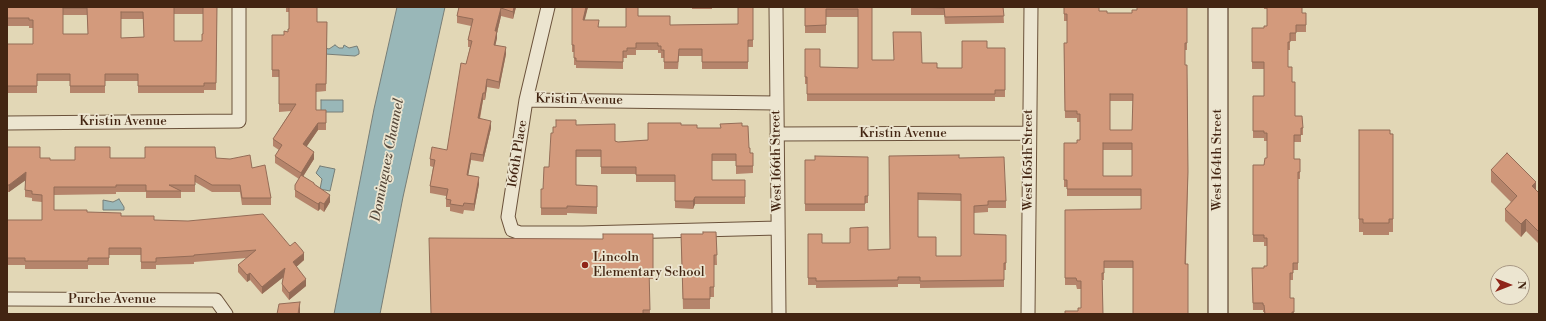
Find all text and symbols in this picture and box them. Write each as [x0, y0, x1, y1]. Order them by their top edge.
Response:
street label: Kristin Avenue [535, 91, 623, 109]
water label: Dominguez Channel [368, 97, 408, 223]
street label: West 165th Street [1021, 109, 1037, 211]
street label: West 164th Street [1210, 109, 1226, 211]
street label: West 166th Street [768, 110, 786, 212]
street label: Kristin Avenue [79, 114, 167, 130]
street label: 166th Place [505, 119, 531, 189]
street label: Kristin Avenue [859, 126, 947, 142]
place label: Lincoln Elementary School [593, 250, 705, 281]
marker: Lincoln Elementary School [580, 260, 590, 270]
north arrow [1490, 265, 1530, 305]
text: N [1514, 281, 1528, 289]
street label: Purche Avenue [68, 292, 156, 308]

